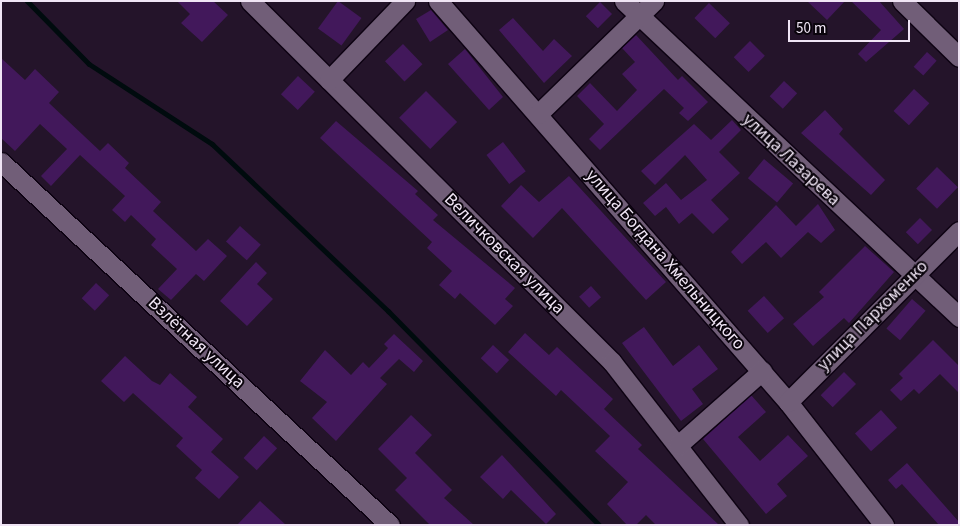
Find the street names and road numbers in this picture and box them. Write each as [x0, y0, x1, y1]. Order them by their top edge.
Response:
street label: улица Лазарева [738, 109, 844, 211]
street label: улица Богдана Хмельницкого [581, 165, 749, 355]
street label: Величковская улица [439, 189, 569, 319]
street label: улица Пархоменко [813, 256, 933, 376]
street label: Взлётная улица [143, 293, 249, 393]

